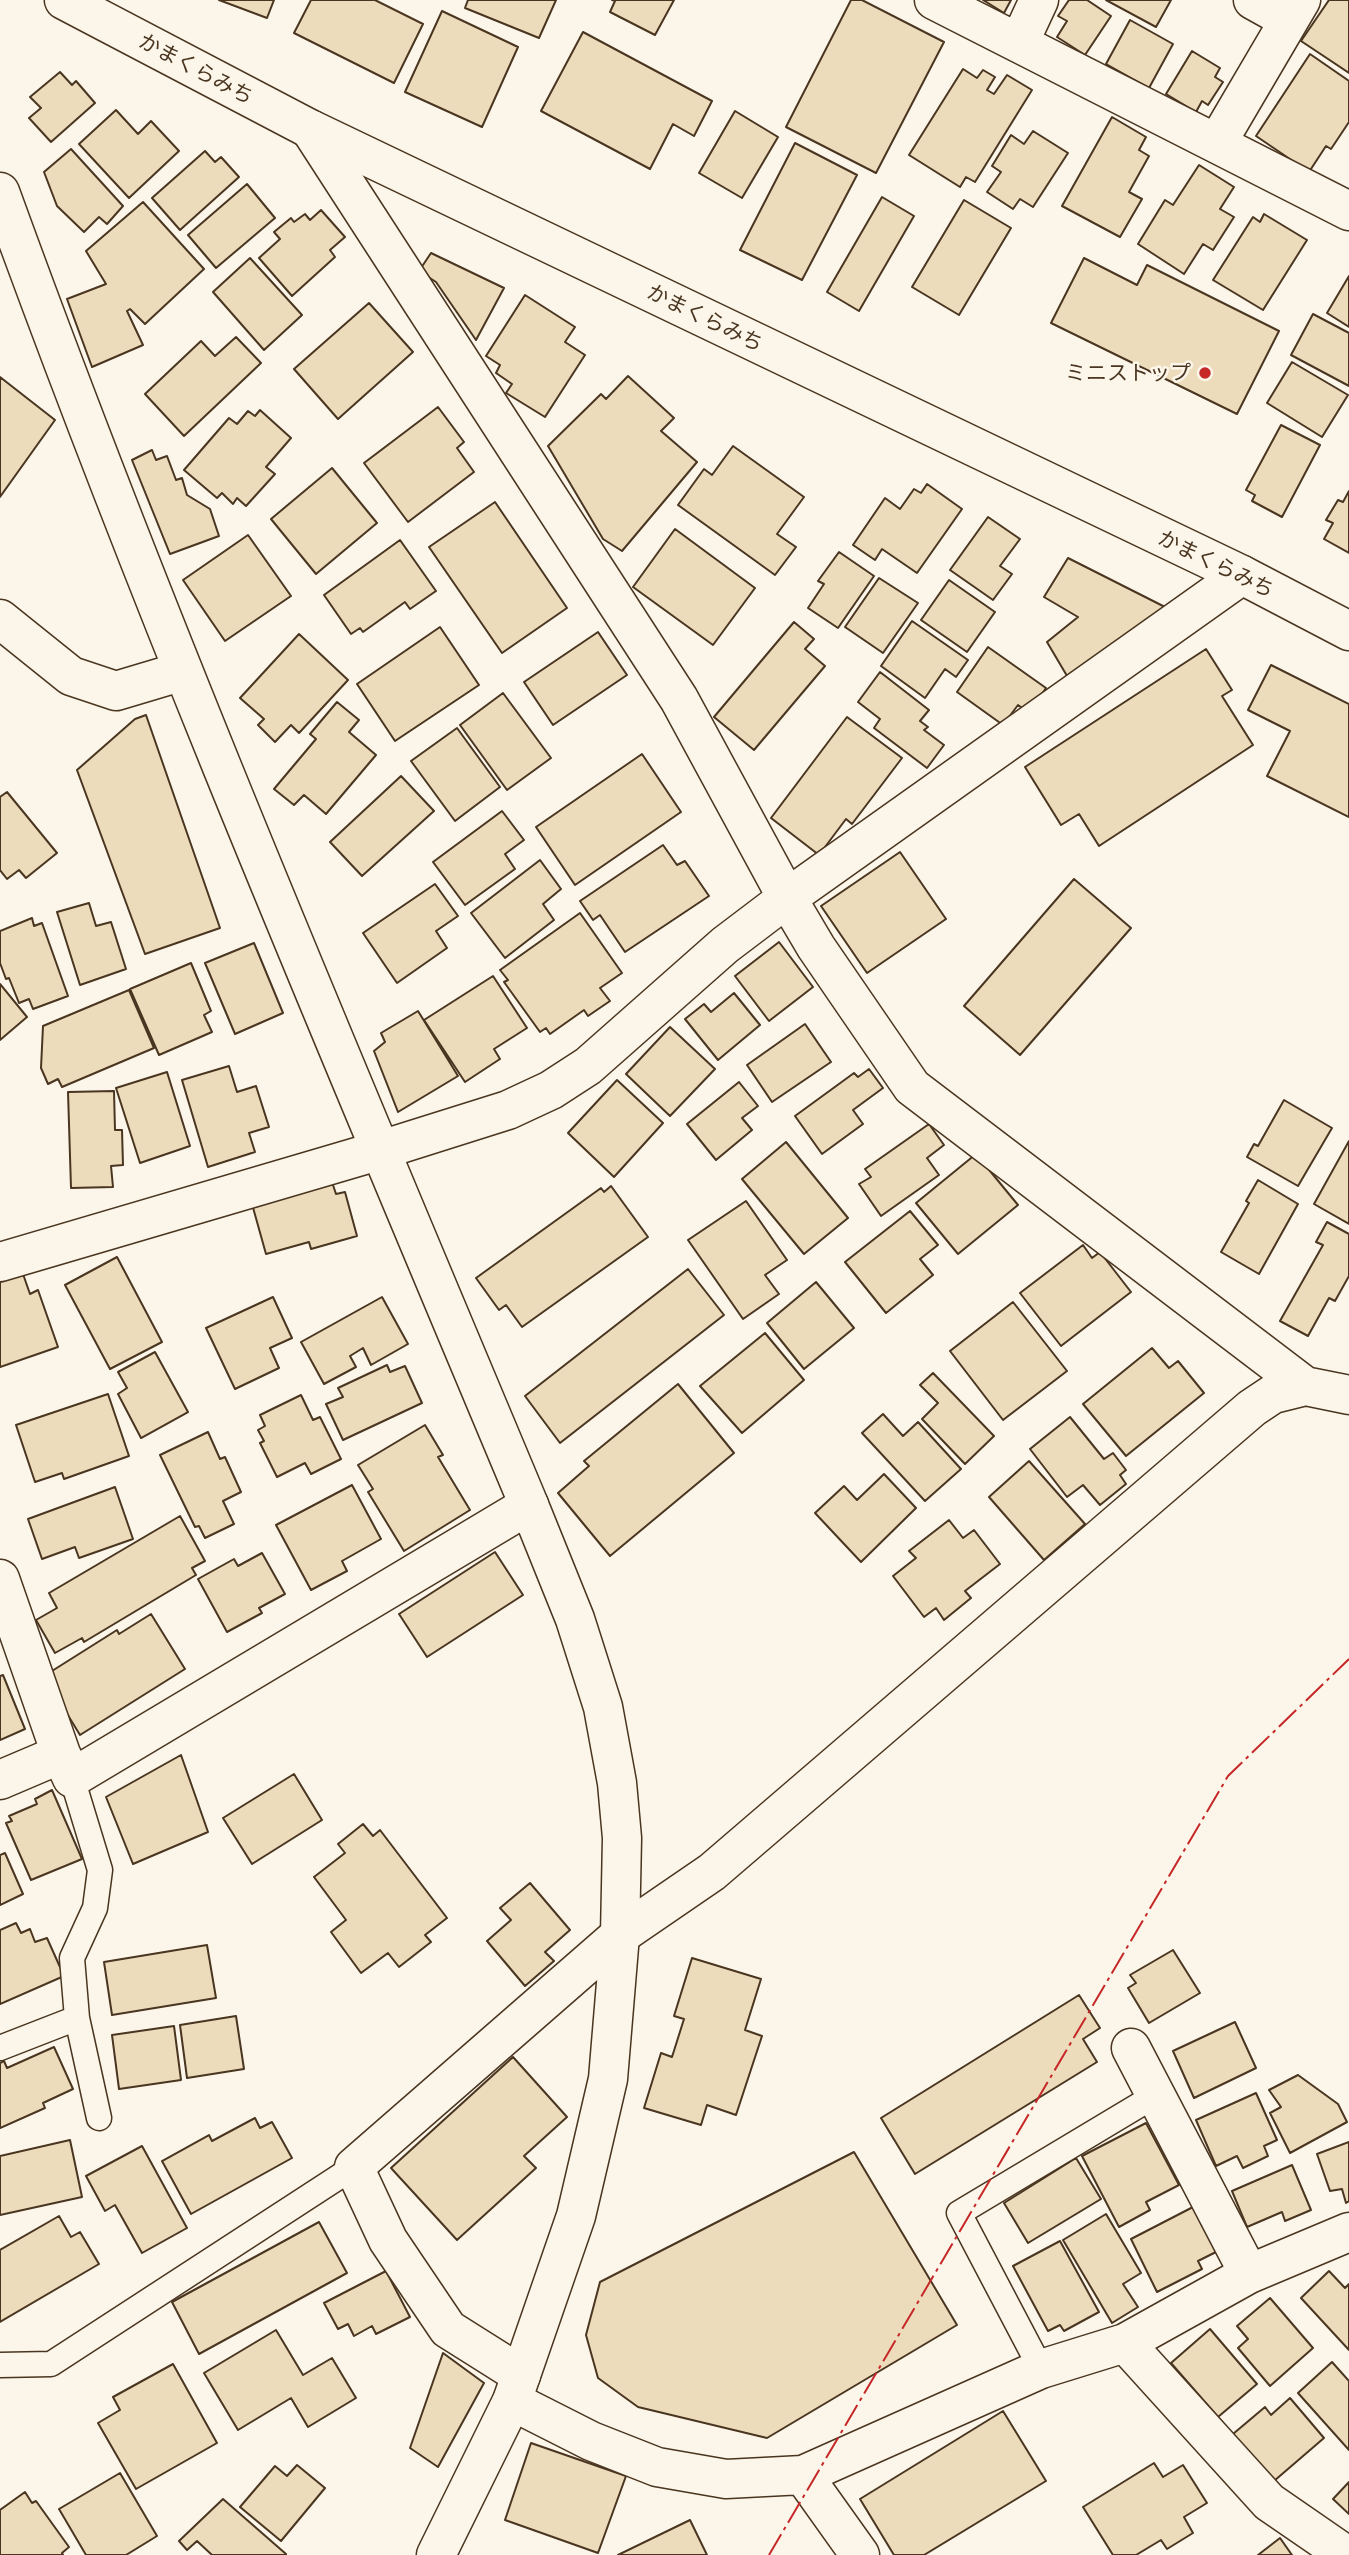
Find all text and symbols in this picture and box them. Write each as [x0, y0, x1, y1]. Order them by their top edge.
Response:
street label: かまくらみち [134, 28, 258, 110]
street label: かまくらみち [643, 279, 767, 357]
place label: ミニストップ [1065, 360, 1191, 386]
marker: ミニストップ [1197, 365, 1213, 381]
street label: かまくらみち [1154, 525, 1278, 603]

